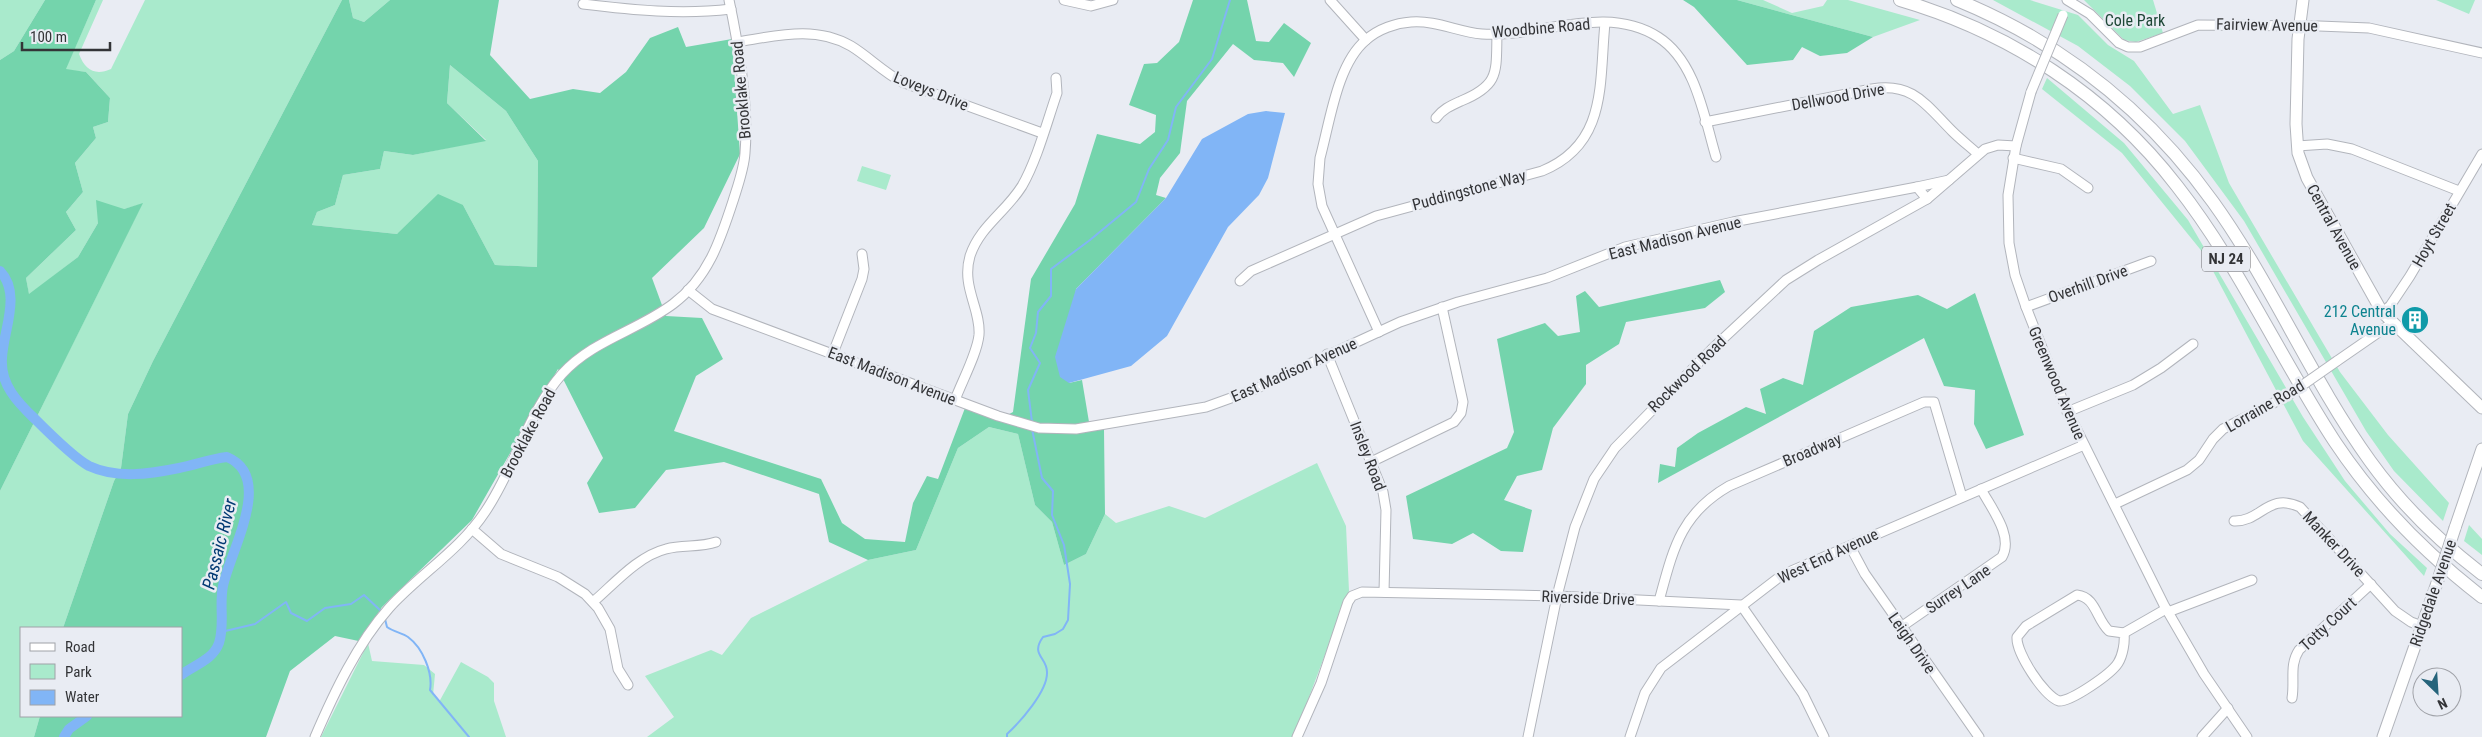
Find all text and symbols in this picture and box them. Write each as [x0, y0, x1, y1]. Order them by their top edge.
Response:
park label: Cole Park [2105, 11, 2166, 30]
street label: Woodbine Road [1491, 14, 1591, 42]
street label: Fairview Avenue [2216, 15, 2318, 35]
scale bar [22, 20, 110, 52]
text: 100 m [30, 28, 67, 46]
street label: Brooklake Road [727, 40, 755, 140]
street label: Loveys Drive [891, 67, 971, 115]
street label: Dellwood Drive [1790, 79, 1886, 115]
street label: Puddingstone Way [1410, 166, 1528, 214]
street label: Central Avenue [2303, 181, 2365, 273]
street label: Hoyt Street [2408, 200, 2460, 270]
street label: East Madison Avenue [1607, 212, 1743, 264]
road number: NJ 24 [2202, 246, 2250, 272]
street label: Overhill Drive [2046, 261, 2130, 307]
place label: 212 Central Avenue [2324, 302, 2396, 339]
building icon: 212 Central Avenue [2400, 305, 2430, 335]
street label: Greenwood Avenue [2025, 324, 2089, 442]
street label: Rockwood Road [1644, 332, 1730, 416]
street label: East Madison Avenue [1228, 334, 1360, 406]
street label: East Madison Avenue [825, 343, 959, 409]
street label: Lorraine Road [2222, 376, 2308, 436]
street label: Brooklake Road [497, 385, 559, 481]
street label: Insley Road [1346, 419, 1390, 493]
street label: Broadway [1780, 429, 1844, 471]
water label: Passaic River [198, 496, 241, 591]
street label: Manker Drive [2299, 507, 2369, 581]
street label: West End Avenue [1775, 524, 1881, 588]
street label: Ridgedale Avenue [2406, 537, 2460, 649]
street label: Surrey Lane [1922, 560, 1994, 618]
street label: Riverside Drive [1541, 587, 1635, 609]
street label: Totty Court [2296, 593, 2360, 655]
street label: Leigh Drive [1884, 609, 1940, 677]
legend [20, 627, 182, 717]
text: Road [65, 638, 95, 656]
text: Park [65, 663, 92, 681]
north arrow [2412, 667, 2462, 717]
text: Water [65, 688, 100, 706]
text: N [2435, 695, 2450, 713]

